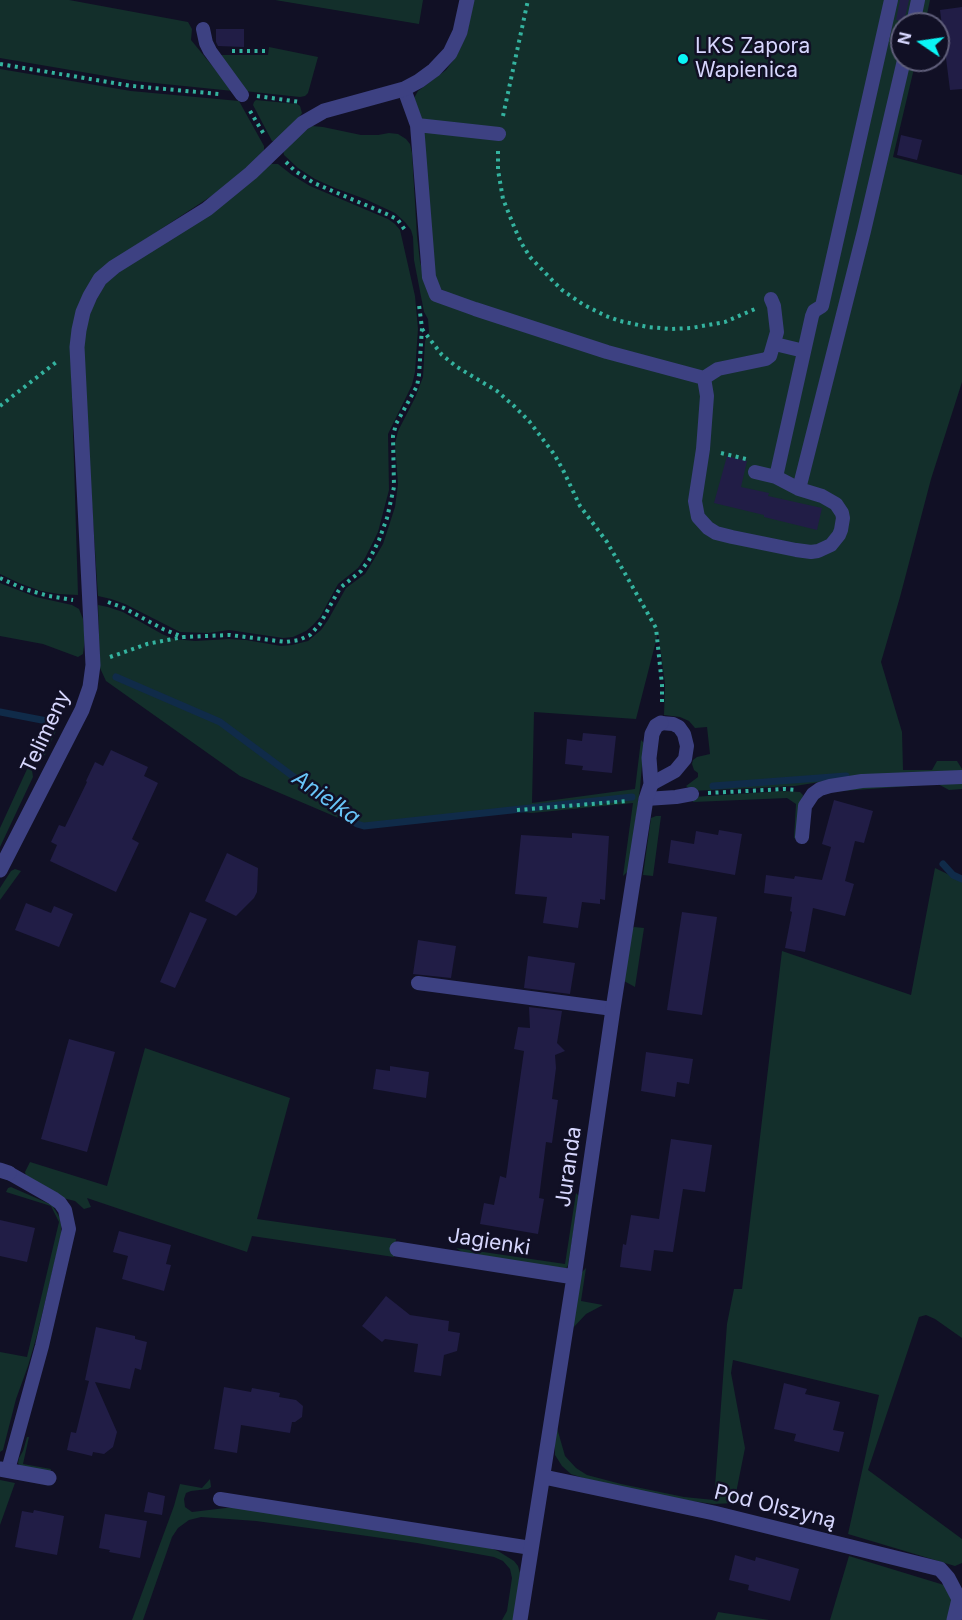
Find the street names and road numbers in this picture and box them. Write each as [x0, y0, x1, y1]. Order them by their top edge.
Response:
street label: Telimeny [16, 686, 76, 778]
street label: Juranda [551, 1125, 587, 1209]
street label: Jagienki [446, 1223, 532, 1261]
street label: Pod Olszyną [712, 1480, 838, 1534]

